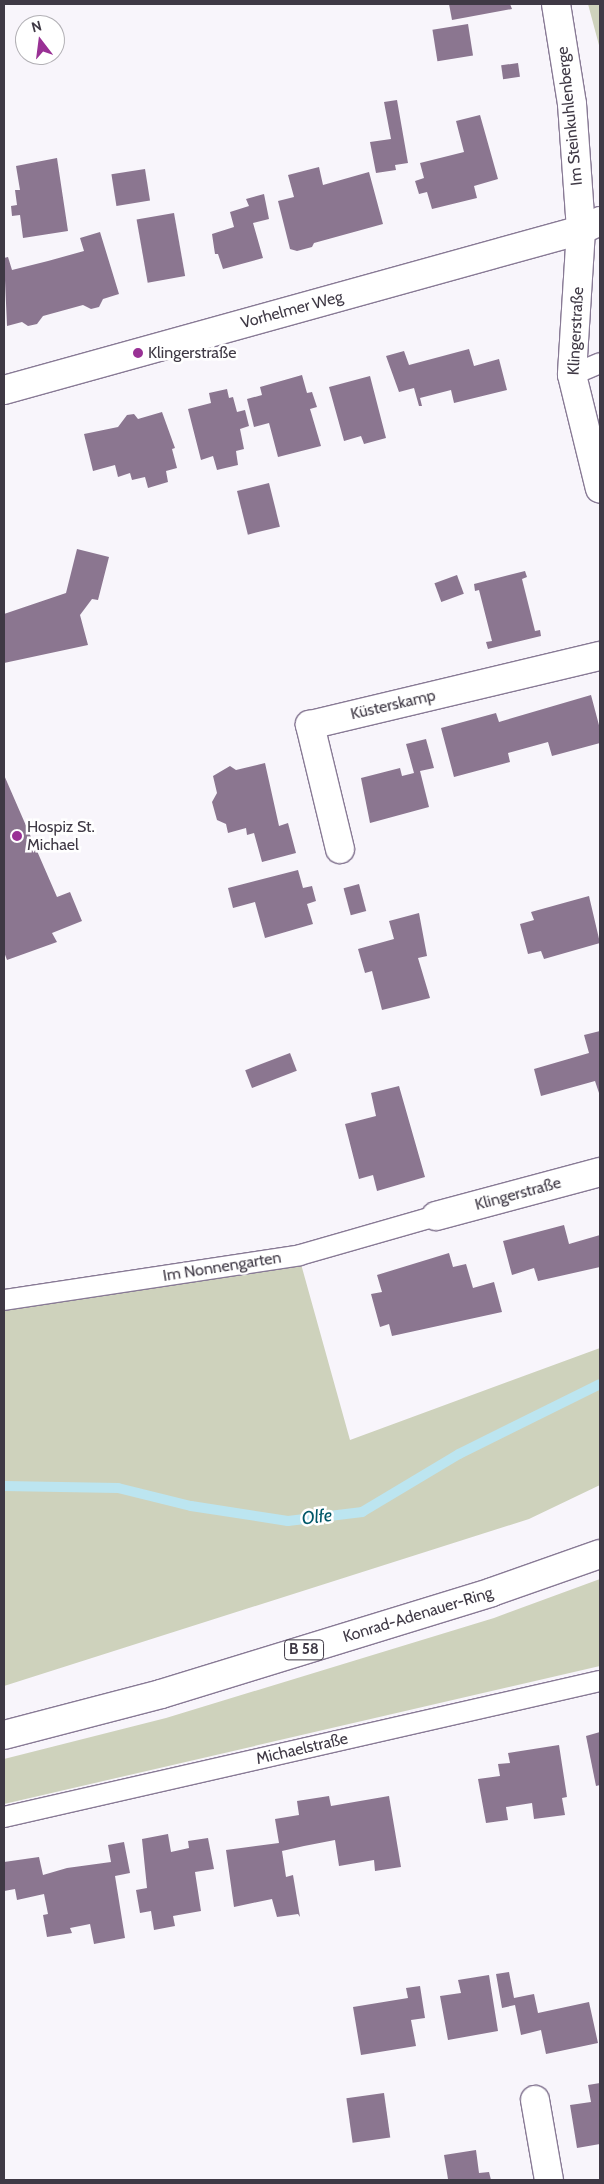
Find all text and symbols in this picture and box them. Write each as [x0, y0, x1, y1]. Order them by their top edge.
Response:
north arrow [15, 15, 65, 65]
text: N [29, 17, 43, 36]
street label: Im Steinkuhlenberge [553, 45, 587, 187]
street label: Klingerstraße [564, 286, 588, 376]
street label: Vorhelmer Weg [239, 287, 345, 333]
place label: Klingerstraße [148, 343, 236, 363]
marker: Klingerstraße [132, 347, 144, 359]
street label: Küsterskamp [349, 686, 437, 724]
place label: Hospiz St. Michael [27, 817, 95, 855]
marker: Hospiz St. Michael [11, 830, 23, 842]
street label: Klingerstraße [473, 1173, 563, 1215]
street label: Im Nonnengarten [161, 1248, 283, 1286]
water label: Olfe [301, 1504, 333, 1530]
street label: Konrad-Adenauer-Ring [341, 1583, 495, 1647]
road number: B 58 [284, 1638, 324, 1662]
street label: Michaelstraße [254, 1729, 350, 1769]

